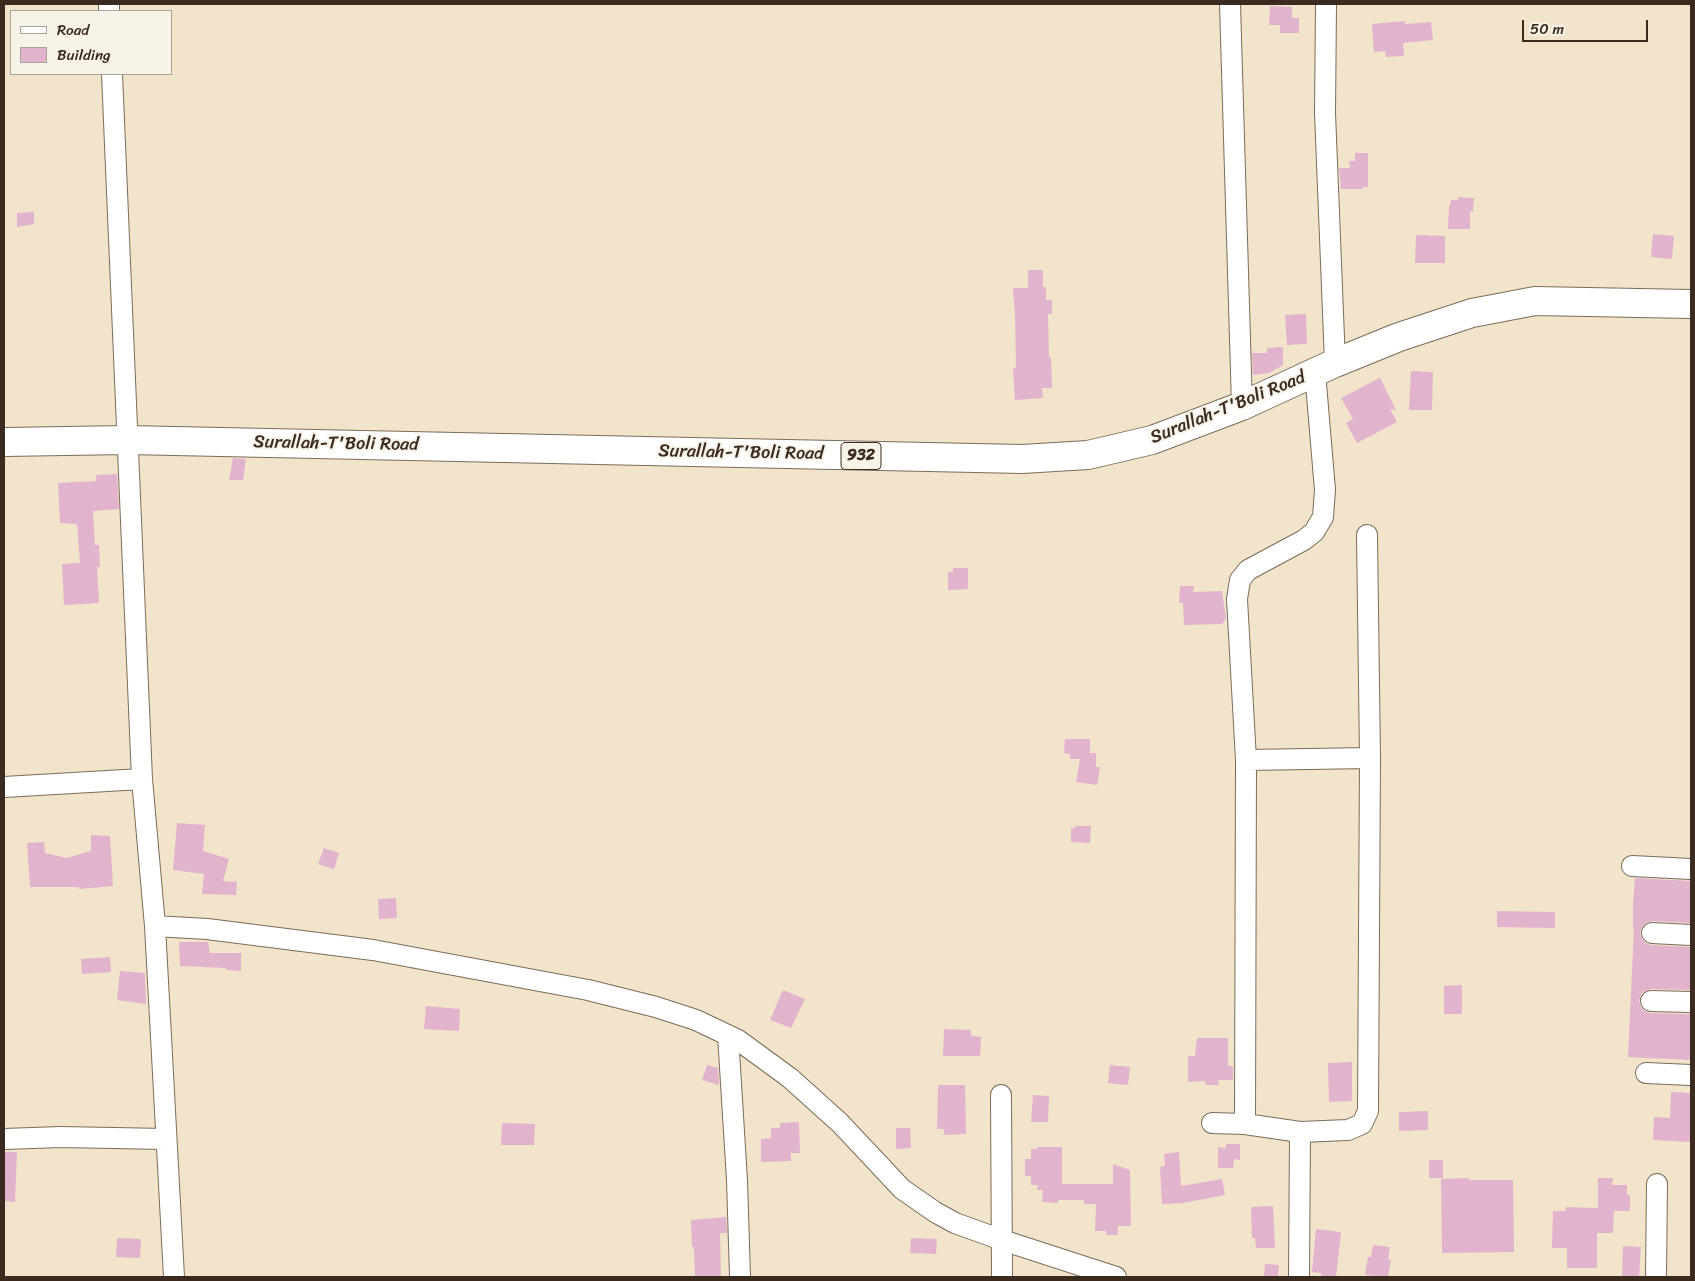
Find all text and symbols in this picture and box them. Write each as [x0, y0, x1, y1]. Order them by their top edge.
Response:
legend [10, 10, 172, 75]
scale bar [1525, 10, 1651, 42]
text: 50 m [1530, 16, 1564, 42]
text: Road [57, 17, 89, 43]
text: Building [57, 42, 111, 68]
street label: Surallah-T'Boli Road [1147, 367, 1309, 449]
street label: Surallah-T'Boli Road [253, 432, 419, 456]
street label: Surallah-T'Boli Road [658, 441, 824, 465]
road number: 932 [841, 442, 881, 470]

